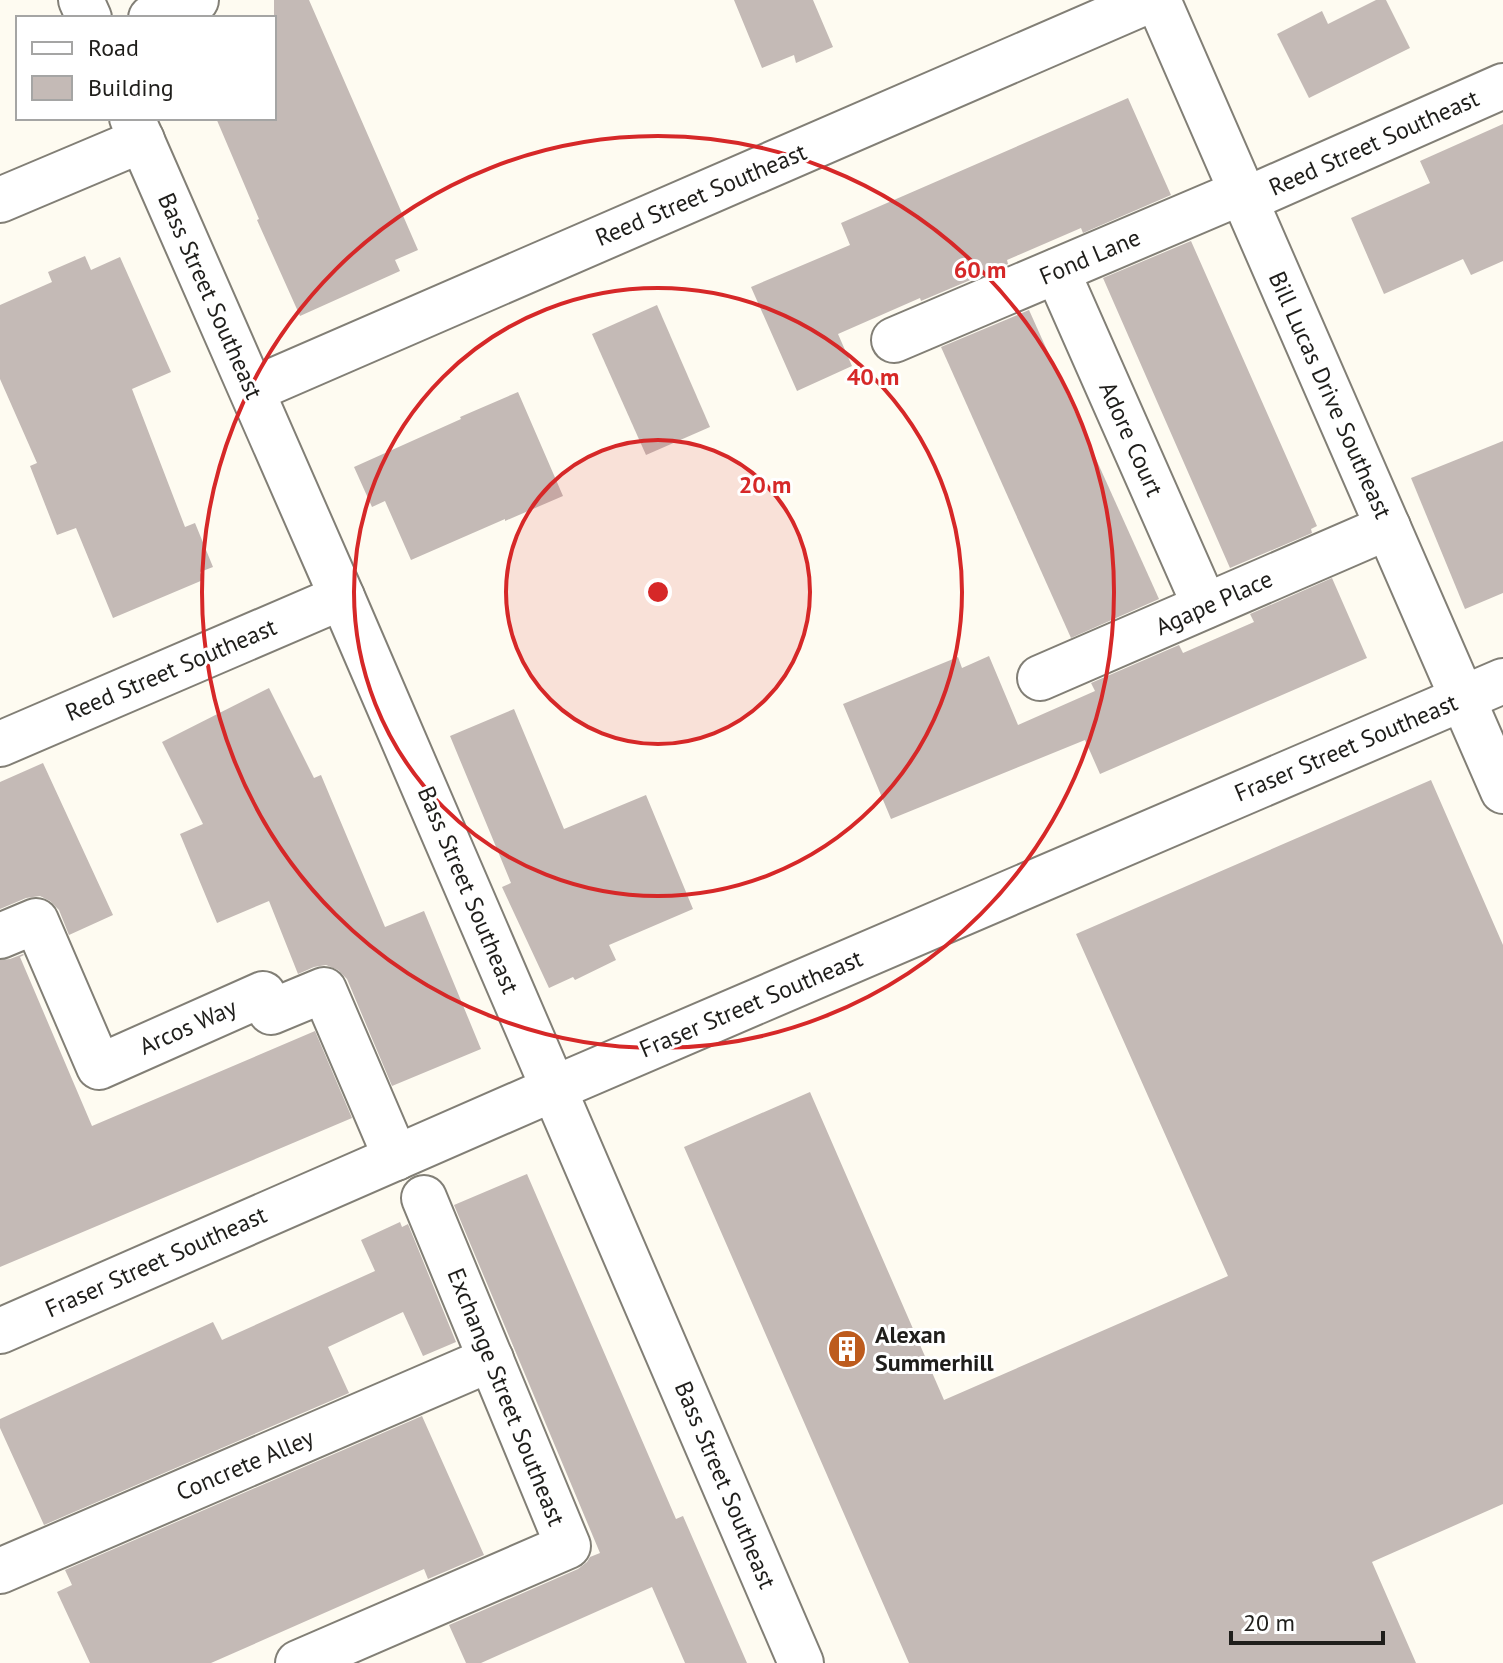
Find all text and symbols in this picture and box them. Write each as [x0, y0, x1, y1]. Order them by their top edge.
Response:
legend [16, 16, 276, 120]
text: Road [88, 32, 139, 63]
text: Building [88, 72, 174, 103]
street label: Reed Street Southeast [1264, 82, 1484, 203]
street label: Reed Street Southeast [591, 136, 811, 253]
street label: Bass Street Southeast [151, 188, 270, 404]
street label: Fond Lane [1035, 221, 1145, 292]
text: 60 m [954, 254, 1006, 285]
street label: Bill Lucas Drive Southeast [1262, 266, 1399, 523]
text: 40 m [847, 361, 899, 392]
street label: Adore Court [1092, 377, 1170, 501]
text: 20 m [739, 469, 791, 500]
street label: Agape Place [1150, 563, 1277, 642]
centre of rings [644, 578, 672, 606]
street label: Reed Street Southeast [61, 611, 281, 728]
street label: Fraser Street Southeast [1230, 687, 1462, 809]
street label: Bass Street Southeast [411, 781, 526, 998]
street label: Fraser Street Southeast [635, 943, 867, 1065]
street label: Arcos Way [134, 991, 241, 1062]
street label: Fraser Street Southeast [40, 1199, 271, 1324]
street label: Exchange Street Southeast [441, 1264, 572, 1530]
place label: Alexan Summerhill [875, 1319, 994, 1378]
building icon: Alexan Summerhill [826, 1328, 868, 1370]
street label: Bass Street Southeast [668, 1376, 783, 1593]
street label: Concrete Alley [171, 1422, 318, 1507]
scale bar [1231, 1595, 1383, 1645]
text: 20 m [1243, 1607, 1295, 1638]

